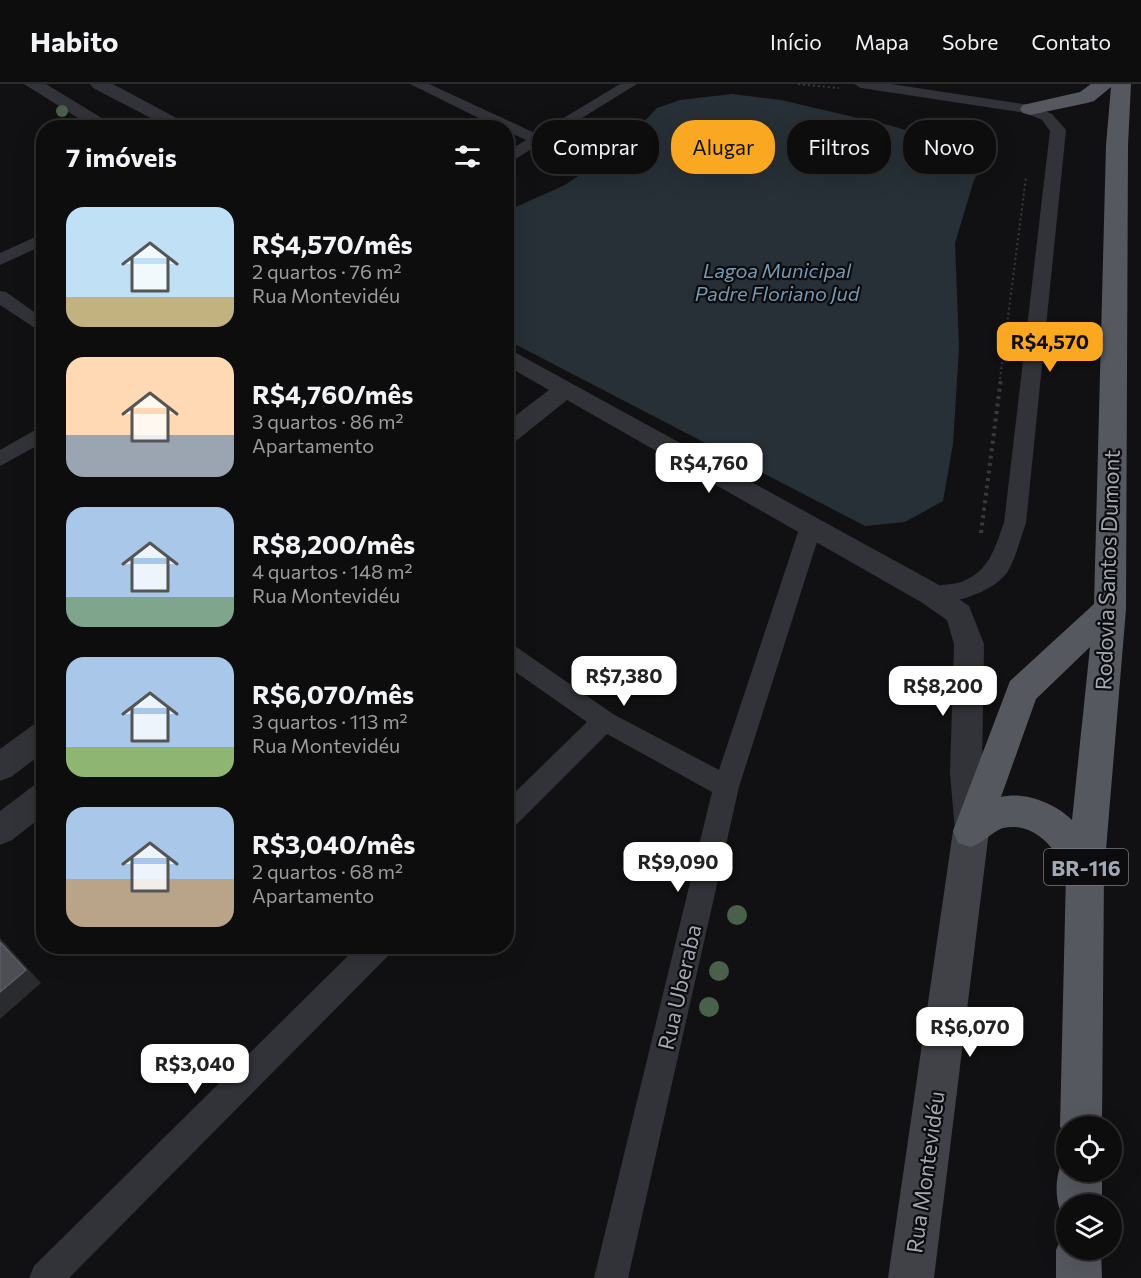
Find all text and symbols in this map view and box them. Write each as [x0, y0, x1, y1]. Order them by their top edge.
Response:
text: Habito [30, 24, 119, 58]
text: Início [770, 29, 822, 54]
text: Mapa [855, 29, 909, 54]
text: Sobre [942, 29, 998, 54]
text: Contato [1031, 29, 1111, 54]
chip: Comprar [532, 120, 659, 174]
chip: Alugar [671, 120, 775, 174]
chip: Filtros [787, 120, 891, 174]
chip: Novo [903, 120, 996, 174]
icon: filters [451, 140, 484, 173]
text: 7 imóveis [66, 141, 177, 172]
text: R$4,570/mês [252, 228, 413, 259]
icon: home [114, 231, 186, 303]
water label: Lagoa Municipal Padre Floriano Jud [695, 258, 861, 305]
text: 2 quartos · 76 m² [252, 259, 401, 283]
text: Rua Montevidéu [252, 283, 400, 307]
pin: R$4,570 [995, 322, 1105, 373]
text: R$4,570 [1011, 329, 1089, 353]
text: R$4,760/mês [252, 378, 413, 409]
icon: home [114, 381, 186, 453]
text: 3 quartos · 86 m² [252, 409, 403, 433]
text: Apartamento [252, 433, 374, 457]
pin: R$4,760 [654, 443, 764, 494]
street label: Rodovia Santos Dumont [1089, 449, 1125, 691]
text: R$4,760 [670, 450, 748, 474]
text: R$8,200/mês [252, 528, 415, 559]
icon: home [114, 531, 186, 603]
text: 4 quartos · 148 m² [252, 559, 412, 583]
text: Rua Montevidéu [252, 583, 400, 607]
pin: R$7,380 [569, 656, 679, 707]
text: R$7,380 [585, 663, 663, 687]
pin: R$8,200 [888, 666, 998, 717]
text: R$8,200 [903, 673, 983, 697]
text: R$6,070/mês [252, 678, 414, 709]
icon: home [114, 681, 186, 753]
text: 3 quartos · 113 m² [252, 709, 408, 733]
text: Rua Montevidéu [252, 733, 400, 757]
text: R$3,040/mês [252, 828, 415, 859]
icon: home [114, 831, 186, 903]
pin: R$9,090 [623, 842, 733, 893]
text: R$9,090 [637, 849, 719, 873]
road number: BR-116 [1044, 849, 1128, 885]
text: 2 quartos · 68 m² [252, 859, 403, 883]
text: Apartamento [252, 883, 374, 907]
street label: Rua Uberaba [651, 922, 707, 1052]
pin: R$6,070 [915, 1007, 1025, 1058]
text: R$6,070 [930, 1014, 1010, 1038]
pin: R$3,040 [140, 1044, 250, 1095]
text: R$3,040 [155, 1051, 235, 1075]
street label: Rua Montevidéu [900, 1089, 950, 1255]
map controls [1056, 1116, 1122, 1260]
button: locate [1056, 1116, 1122, 1182]
button: layers [1056, 1194, 1122, 1260]

